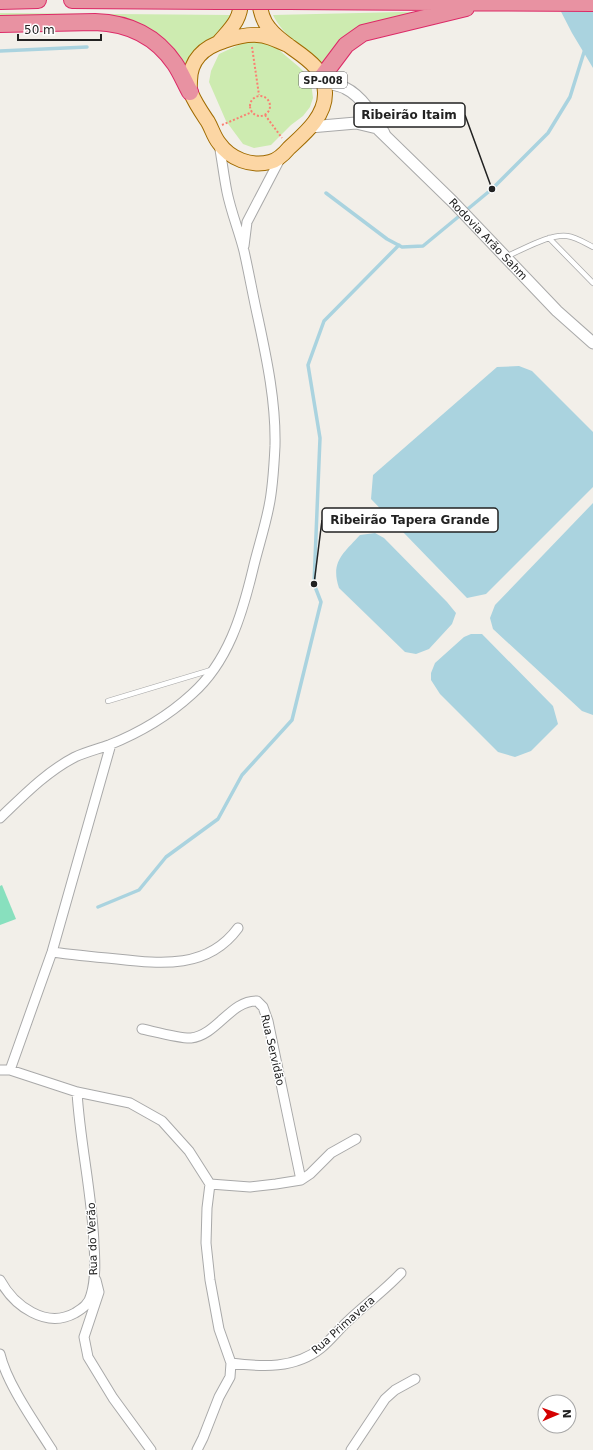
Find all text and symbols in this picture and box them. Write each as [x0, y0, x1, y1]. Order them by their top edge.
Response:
scale bar [18, 16, 101, 42]
text: 50 m [24, 23, 55, 37]
road number: SP-008 [299, 72, 347, 88]
callout: Ribeirão Itaim [354, 103, 465, 127]
text: Ribeirão Itaim [361, 108, 457, 122]
street label: Rodovia Arão Sahm [446, 196, 530, 283]
callout: Ribeirão Tapera Grande [322, 508, 498, 532]
text: Ribeirão Tapera Grande [330, 513, 490, 527]
street label: Rua Servidão [258, 1013, 287, 1087]
street label: Rua do Verão [85, 1202, 100, 1276]
street label: Rua Primavera [309, 1294, 378, 1357]
north arrow [537, 1394, 577, 1434]
text: N [560, 1409, 573, 1419]

